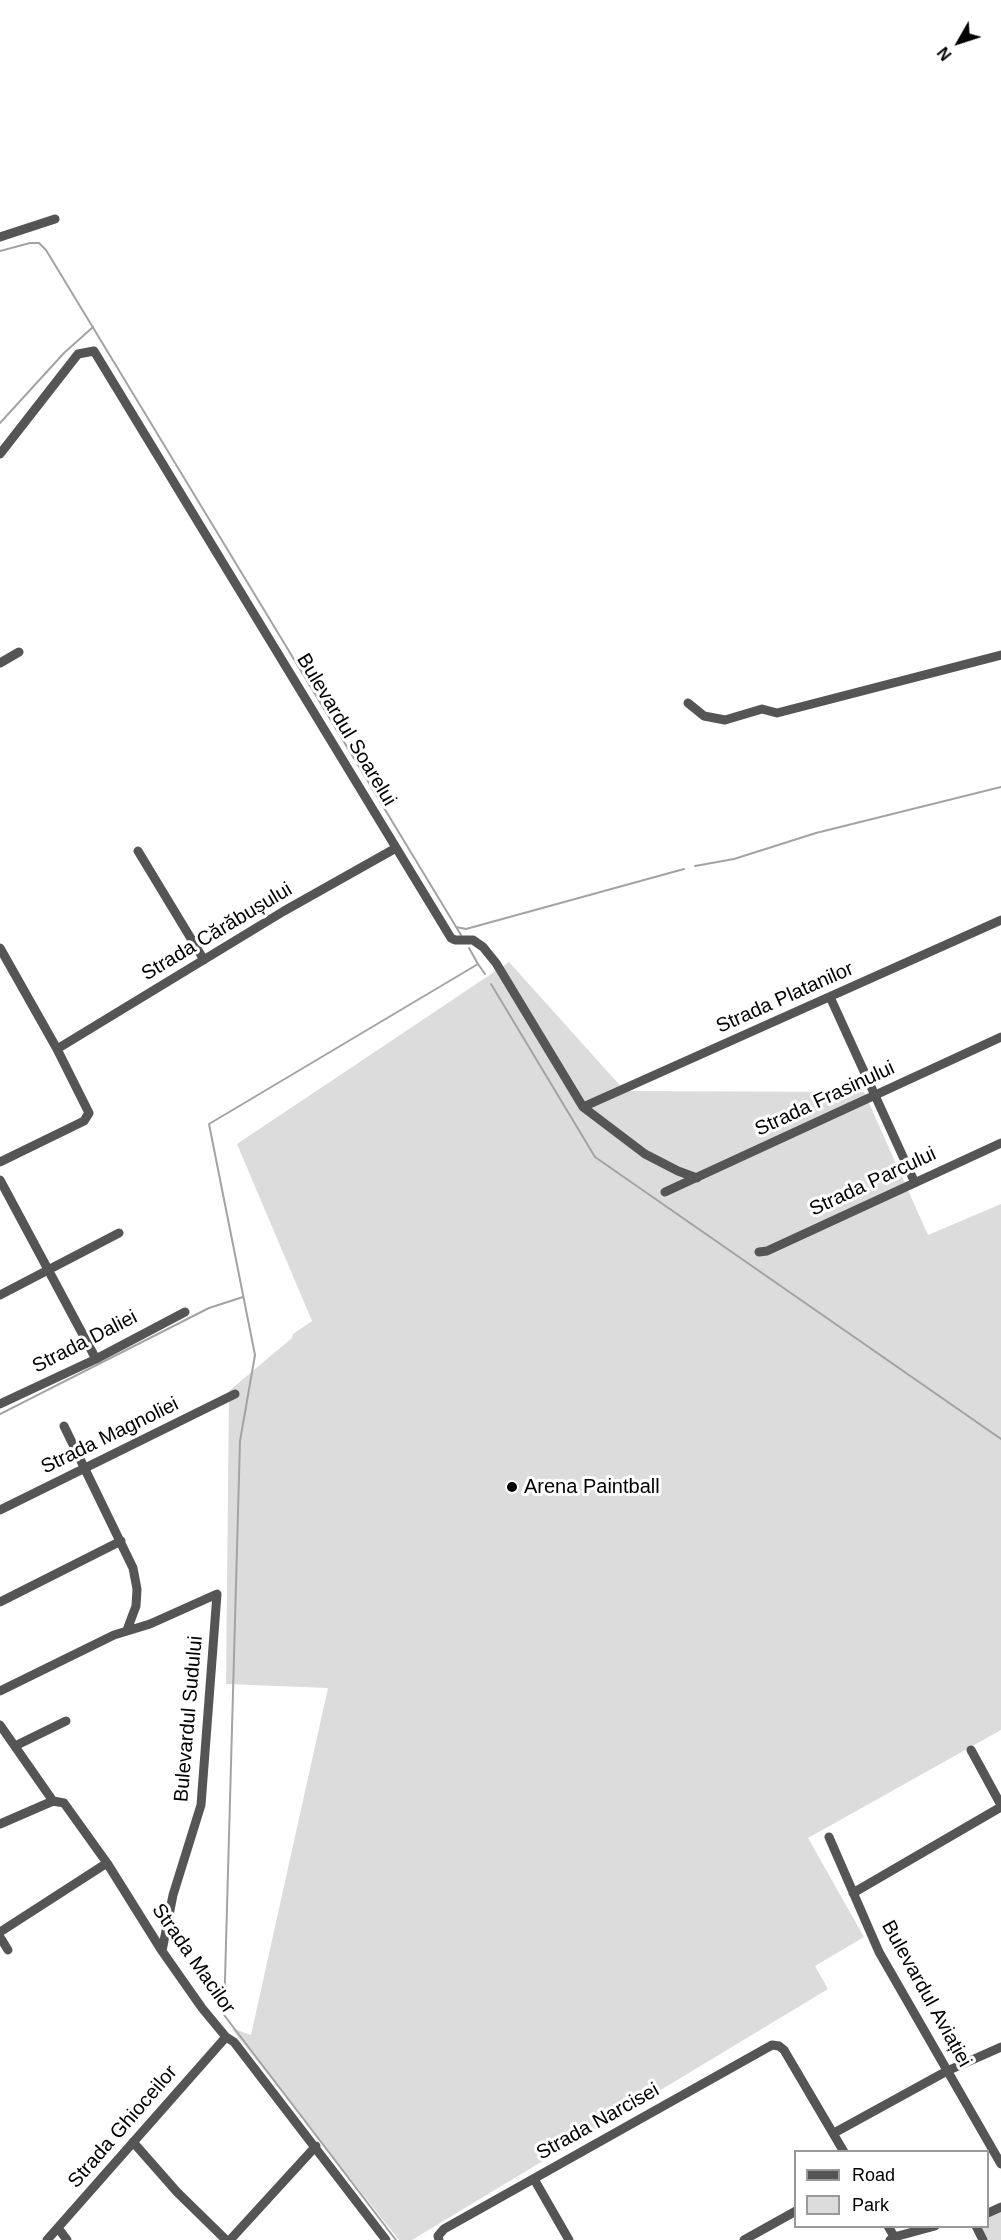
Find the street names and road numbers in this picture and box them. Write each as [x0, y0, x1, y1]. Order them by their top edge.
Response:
street label: Bulevardul Soarelui [291, 649, 401, 811]
street label: Strada Cărăbușului [137, 878, 297, 986]
street label: Strada Platanilor [713, 957, 857, 1039]
street label: Strada Frasinului [751, 1056, 899, 1142]
street label: Strada Parcului [806, 1142, 940, 1222]
street label: Strada Daliei [29, 1305, 141, 1379]
street label: Strada Magnoliei [37, 1392, 183, 1480]
street label: Bulevardul Sudului [170, 1635, 208, 1803]
street label: Strada Macilor [146, 1899, 240, 2019]
street label: Bulevardul Aviației [876, 1916, 976, 2072]
street label: Strada Ghioceilor [63, 2061, 183, 2193]
street label: Strada Narcisei [532, 2078, 664, 2166]

